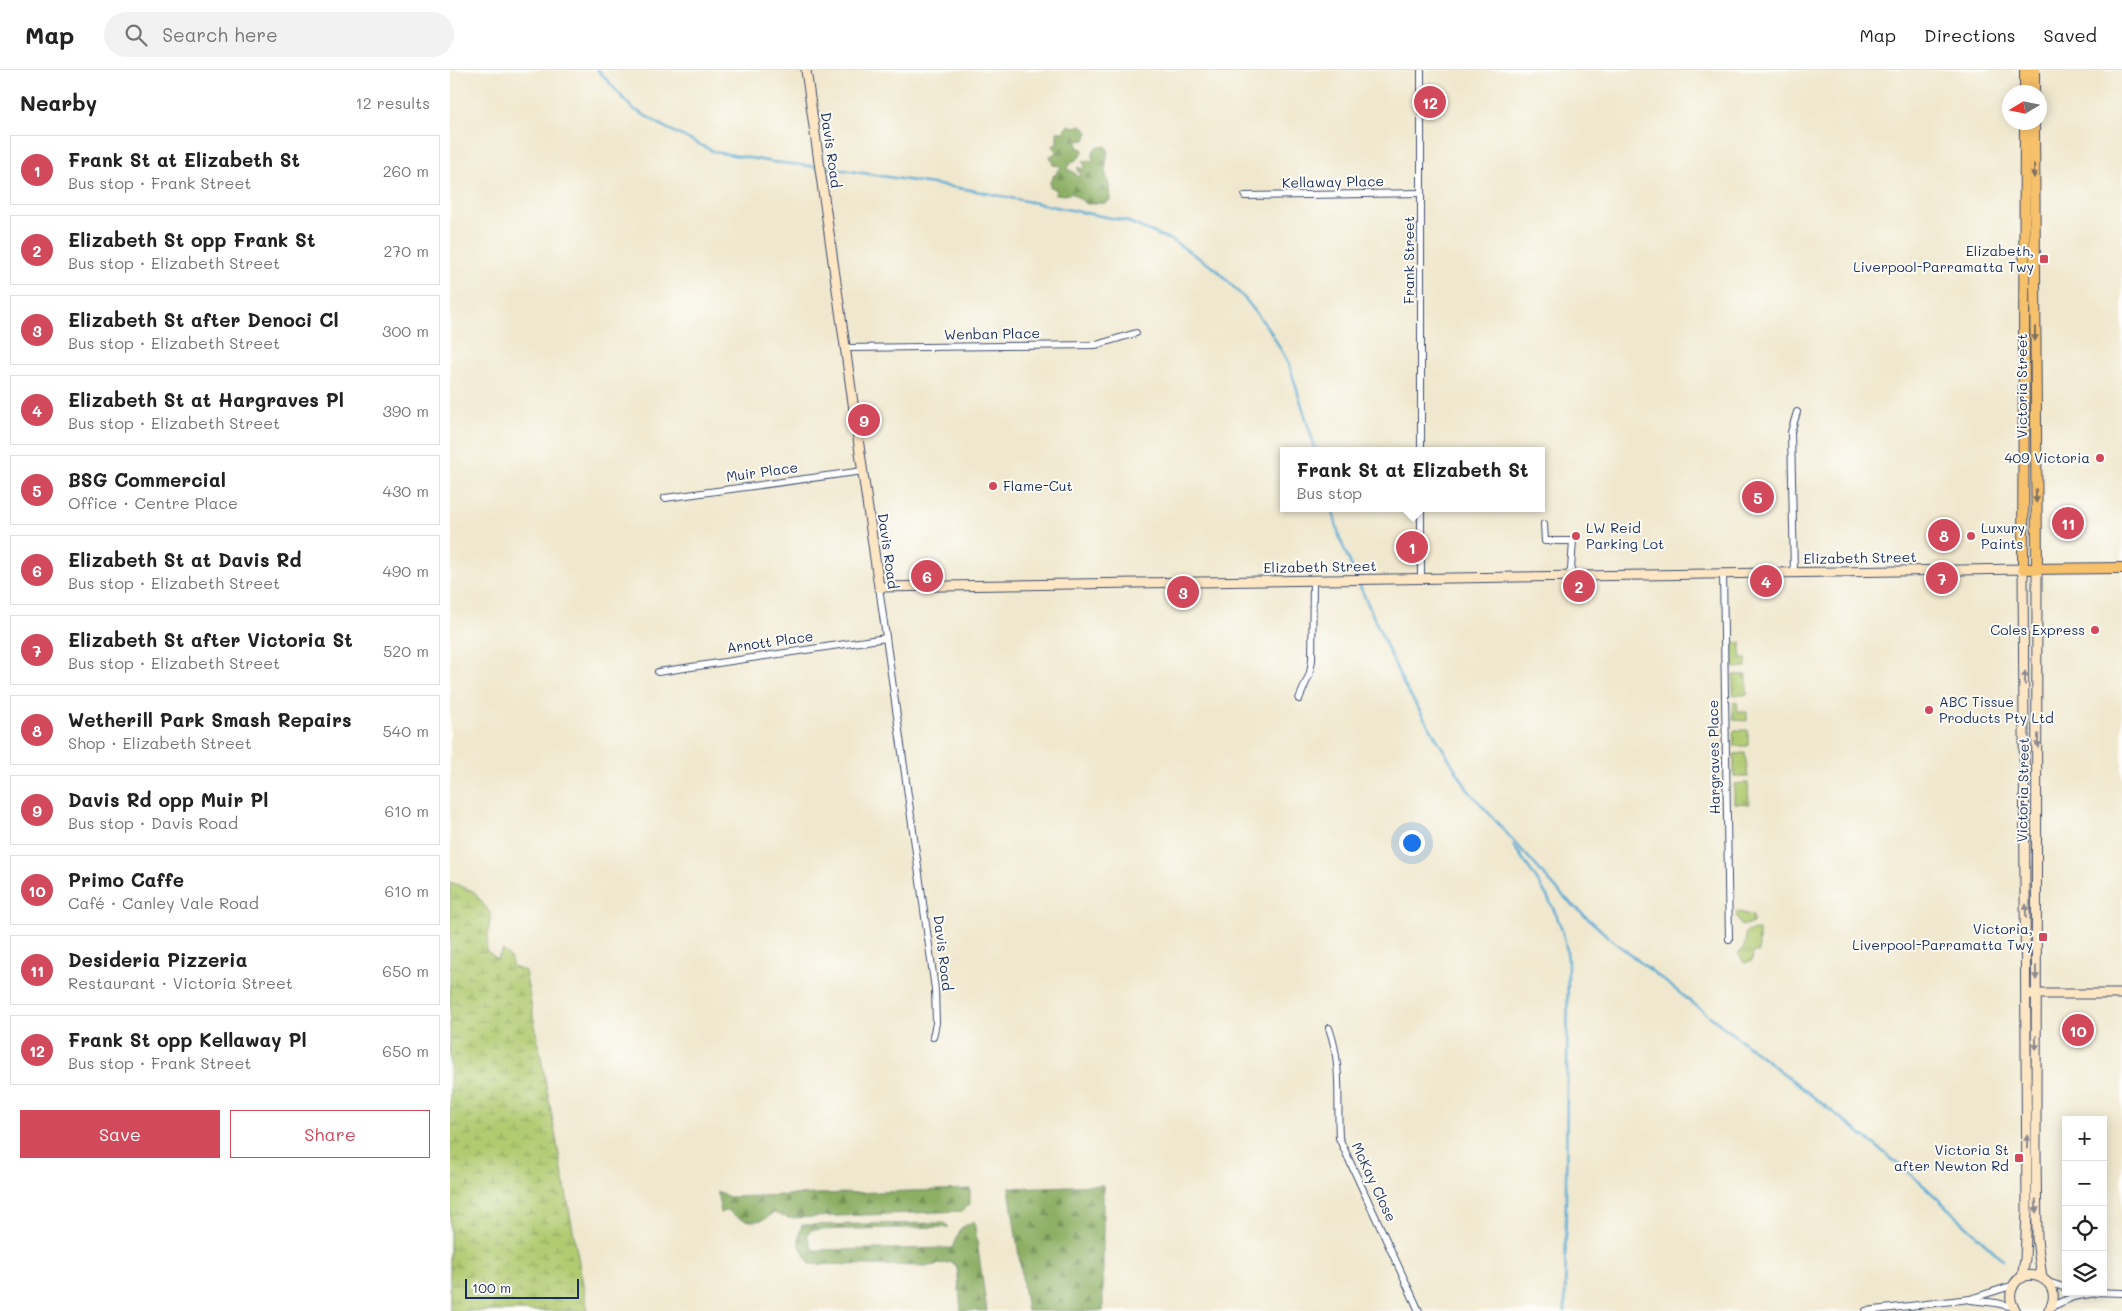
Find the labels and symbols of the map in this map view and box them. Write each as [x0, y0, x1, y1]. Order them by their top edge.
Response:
pin: 12 [1414, 83, 1446, 121]
north arrow [2002, 85, 2047, 130]
street label: Davis Road [817, 111, 846, 189]
one-way arrow [2030, 163, 2038, 179]
street label: Kellaway Place [1282, 171, 1384, 192]
street label: Frank Street [1399, 216, 1418, 304]
place label: Elizabeth, Liverpool-Parramatta Twy [1853, 241, 2034, 276]
marker: Elizabeth, Liverpool-Parramatta Twy [2038, 253, 2050, 265]
street label: Wenban Place [944, 323, 1040, 344]
one-way arrow [2031, 326, 2039, 342]
street label: Victoria Street [2012, 333, 2031, 439]
pin: 9 [848, 401, 880, 439]
place label: 409 Victoria [2004, 448, 2090, 467]
marker: 409 Victoria [2094, 452, 2106, 464]
street label: Muir Place [725, 457, 799, 486]
place label: Flame-Cut [1003, 476, 1073, 495]
pin: 5 [1742, 478, 1774, 516]
marker: Flame-Cut [987, 480, 999, 492]
one-way arrow [2032, 488, 2040, 504]
pin: 11 [2052, 504, 2084, 542]
street label: Davis Road [874, 512, 903, 590]
pin: 8 [1928, 516, 1960, 554]
place label: LW Reid Parking Lot [1586, 518, 1664, 553]
place label: Luxury Paints [1981, 518, 2025, 553]
pin: 1 [1396, 528, 1428, 566]
marker: LW Reid Parking Lot [1570, 530, 1582, 542]
marker: Luxury Paints [1965, 530, 1977, 542]
street label: Elizabeth Street [1803, 547, 1917, 568]
street label: Elizabeth Street [1263, 556, 1377, 577]
pin: 6 [911, 557, 943, 595]
pin: 7 [1926, 559, 1958, 597]
pin: 4 [1750, 562, 1782, 600]
pin: 2 [1563, 567, 1595, 605]
pin: 3 [1167, 573, 1199, 611]
place label: Coles Express [1990, 620, 2085, 639]
marker: Coles Express [2089, 624, 2101, 636]
street label: Arnott Place [725, 626, 814, 657]
one-way arrow [2021, 670, 2029, 686]
place label: ABC Tissue Products Pty Ltd [1939, 692, 2054, 727]
street label: Hargraves Place [1703, 700, 1724, 814]
marker: ABC Tissue Products Pty Ltd [1923, 704, 1935, 716]
one-way arrow [2034, 733, 2042, 749]
street label: Victoria Street [2012, 737, 2033, 843]
your location [1399, 830, 1425, 856]
one-way arrow [2022, 902, 2030, 918]
street label: Davis Road [929, 914, 958, 992]
place label: Victoria, Liverpool-Parramatta Twy [1852, 919, 2033, 954]
marker: Victoria, Liverpool-Parramatta Twy [2037, 931, 2049, 943]
one-way arrow [2032, 966, 2040, 982]
pin: 10 [2062, 1011, 2094, 1049]
one-way arrow [2032, 1035, 2040, 1051]
one-way arrow [2023, 1134, 2031, 1150]
street label: McKay Close [1348, 1139, 1401, 1225]
place label: Victoria St after Newton Rd [1894, 1140, 2009, 1175]
marker: Victoria St after Newton Rd [2013, 1152, 2025, 1164]
one-way arrow [2032, 1198, 2040, 1214]
scale bar [465, 1276, 579, 1299]

